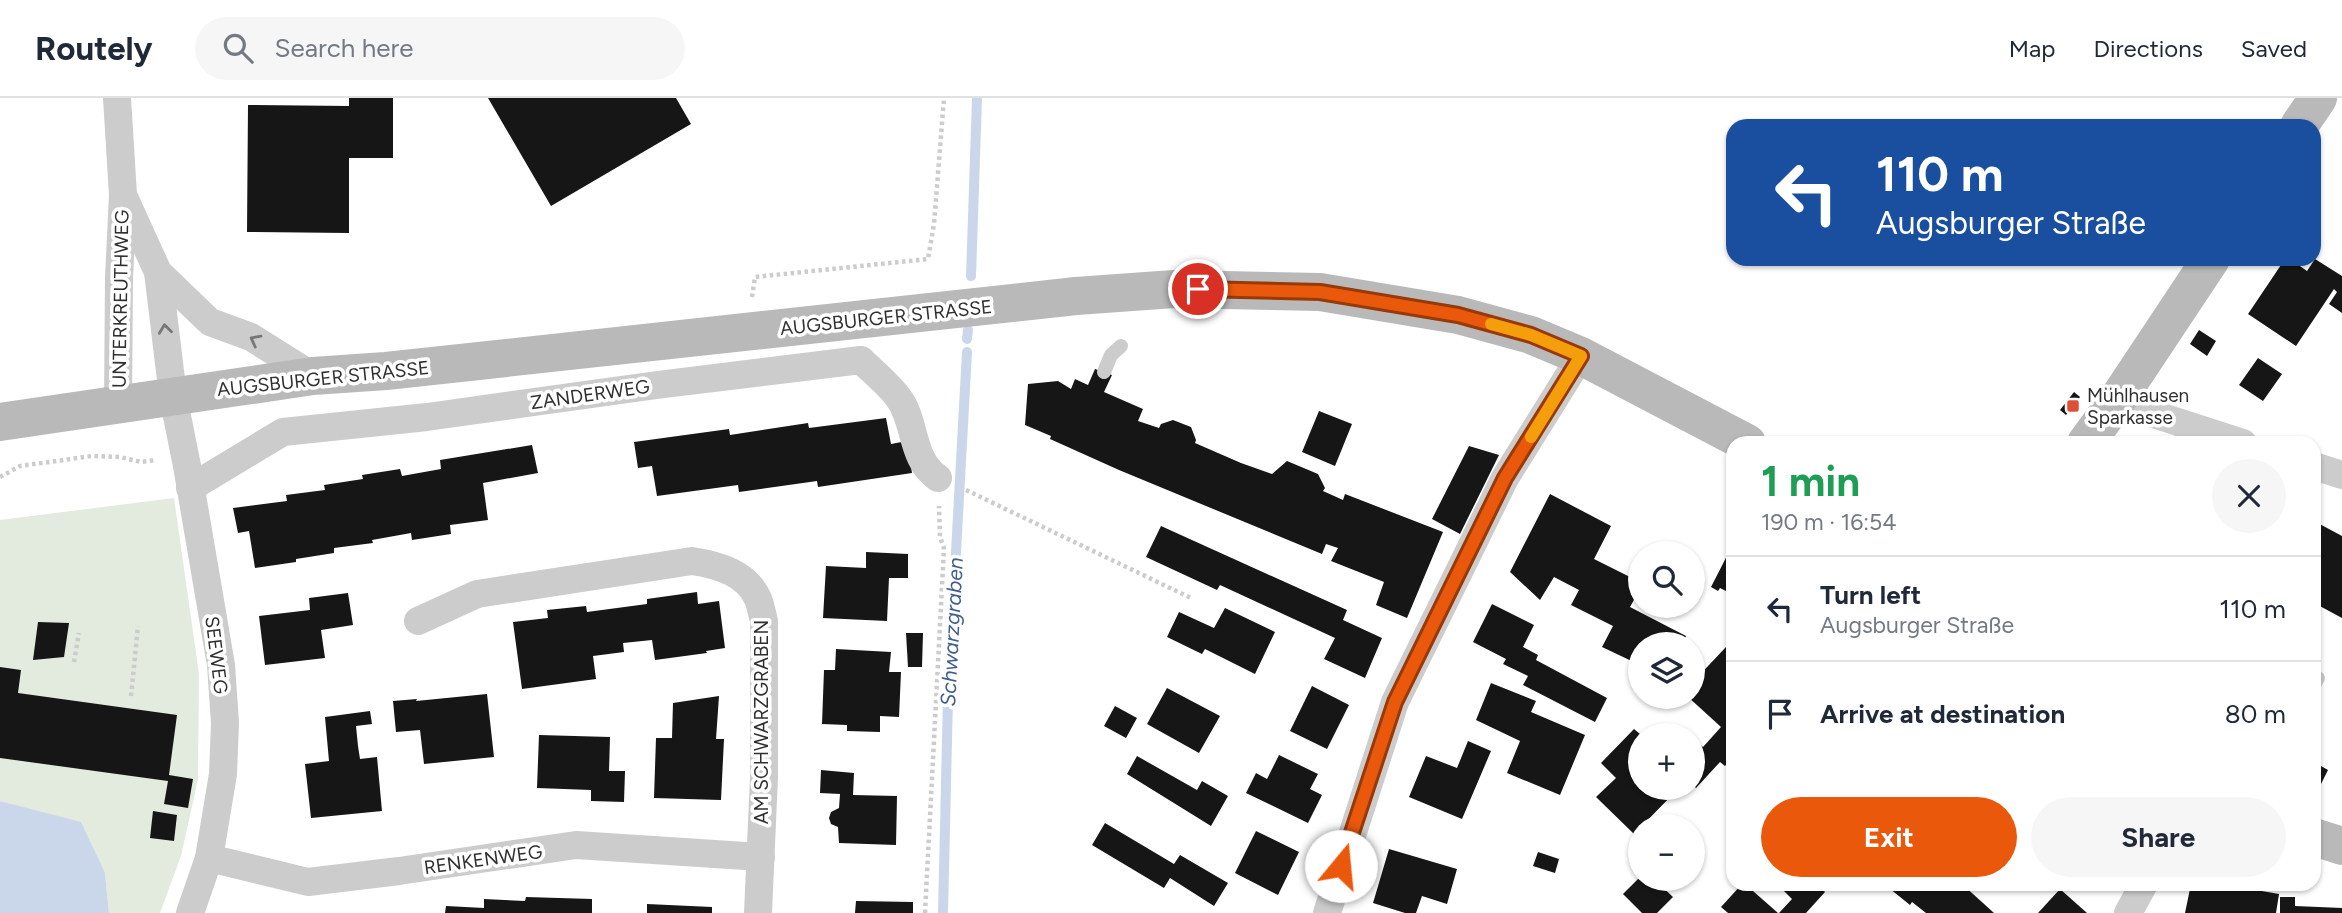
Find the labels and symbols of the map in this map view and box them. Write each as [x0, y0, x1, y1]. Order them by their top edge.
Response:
street label: UNTERKREUTHWEG [107, 210, 134, 388]
pin [1168, 259, 1228, 319]
street label: AUGSBURGER STRASSE [779, 295, 993, 340]
one-way arrow [157, 323, 172, 334]
one-way arrow [250, 335, 262, 349]
street label: AUGSBURGER STRASSE [216, 356, 430, 401]
street label: ZANDERWEG [529, 375, 651, 414]
place label: Mühlhausen Sparkasse [2087, 384, 2189, 429]
marker: Mühlhausen Sparkasse [2065, 398, 2081, 414]
water label: Schwarzgraben [935, 557, 968, 707]
street label: SEEWEG [200, 615, 233, 695]
street label: AM SCHWARZGRABEN [750, 620, 773, 824]
position arrow [1304, 829, 1378, 903]
street label: RENKENWEG [422, 840, 544, 879]

